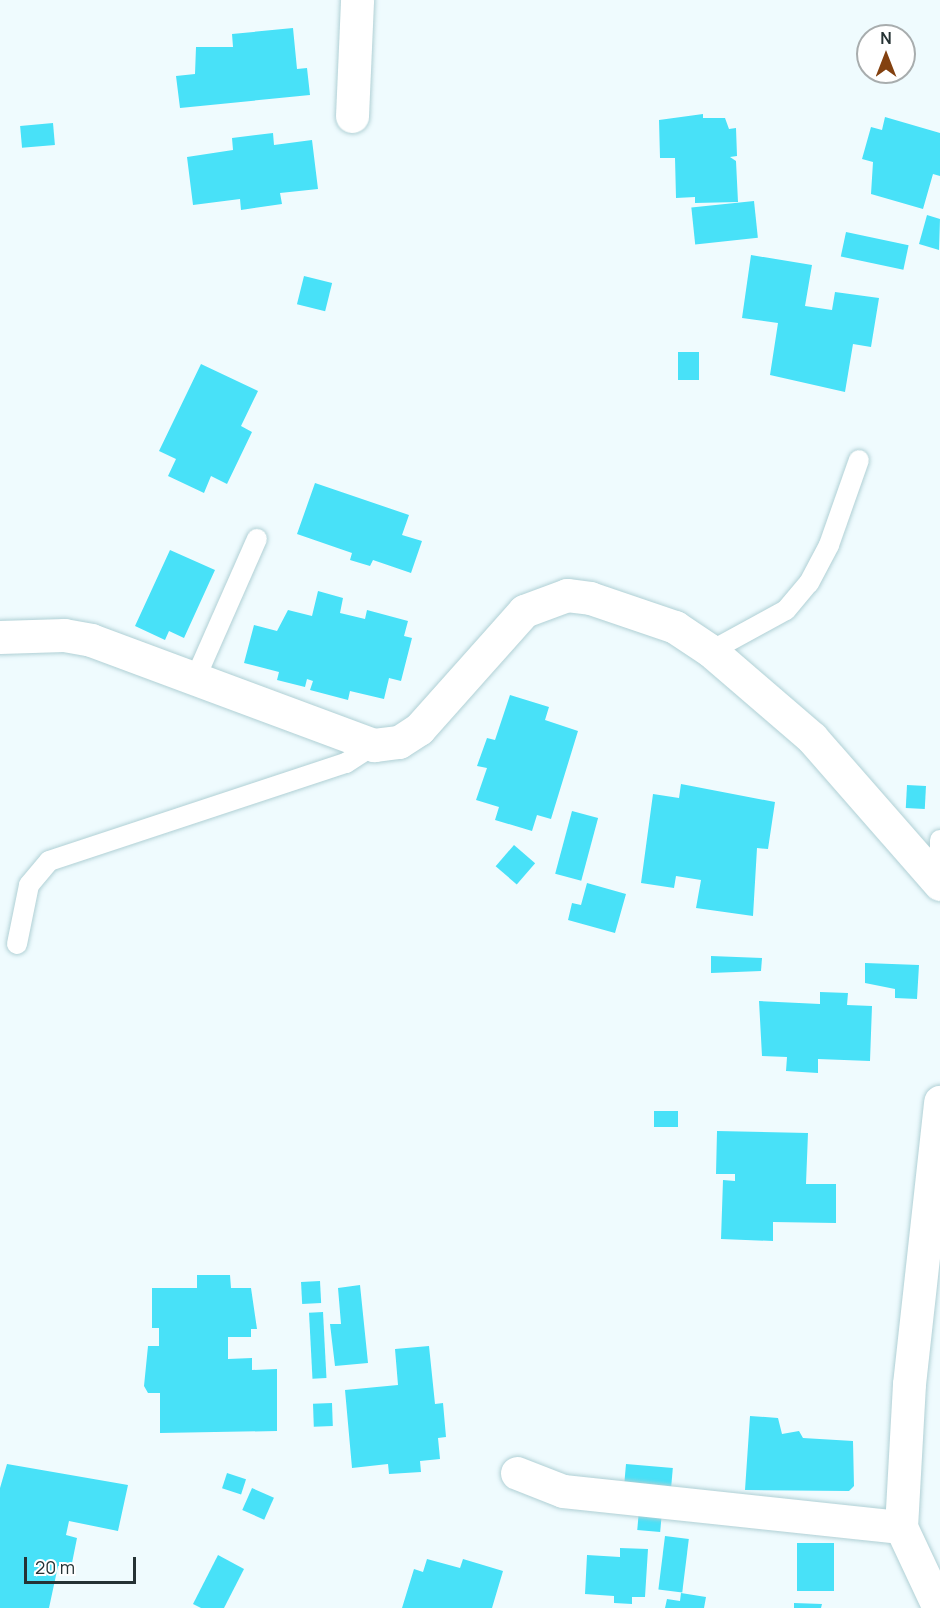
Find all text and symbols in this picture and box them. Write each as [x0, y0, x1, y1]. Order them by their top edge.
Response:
north arrow [856, 24, 916, 84]
text: N [880, 27, 892, 49]
scale bar [27, 1545, 140, 1583]
text: 20 m [35, 1555, 75, 1579]

